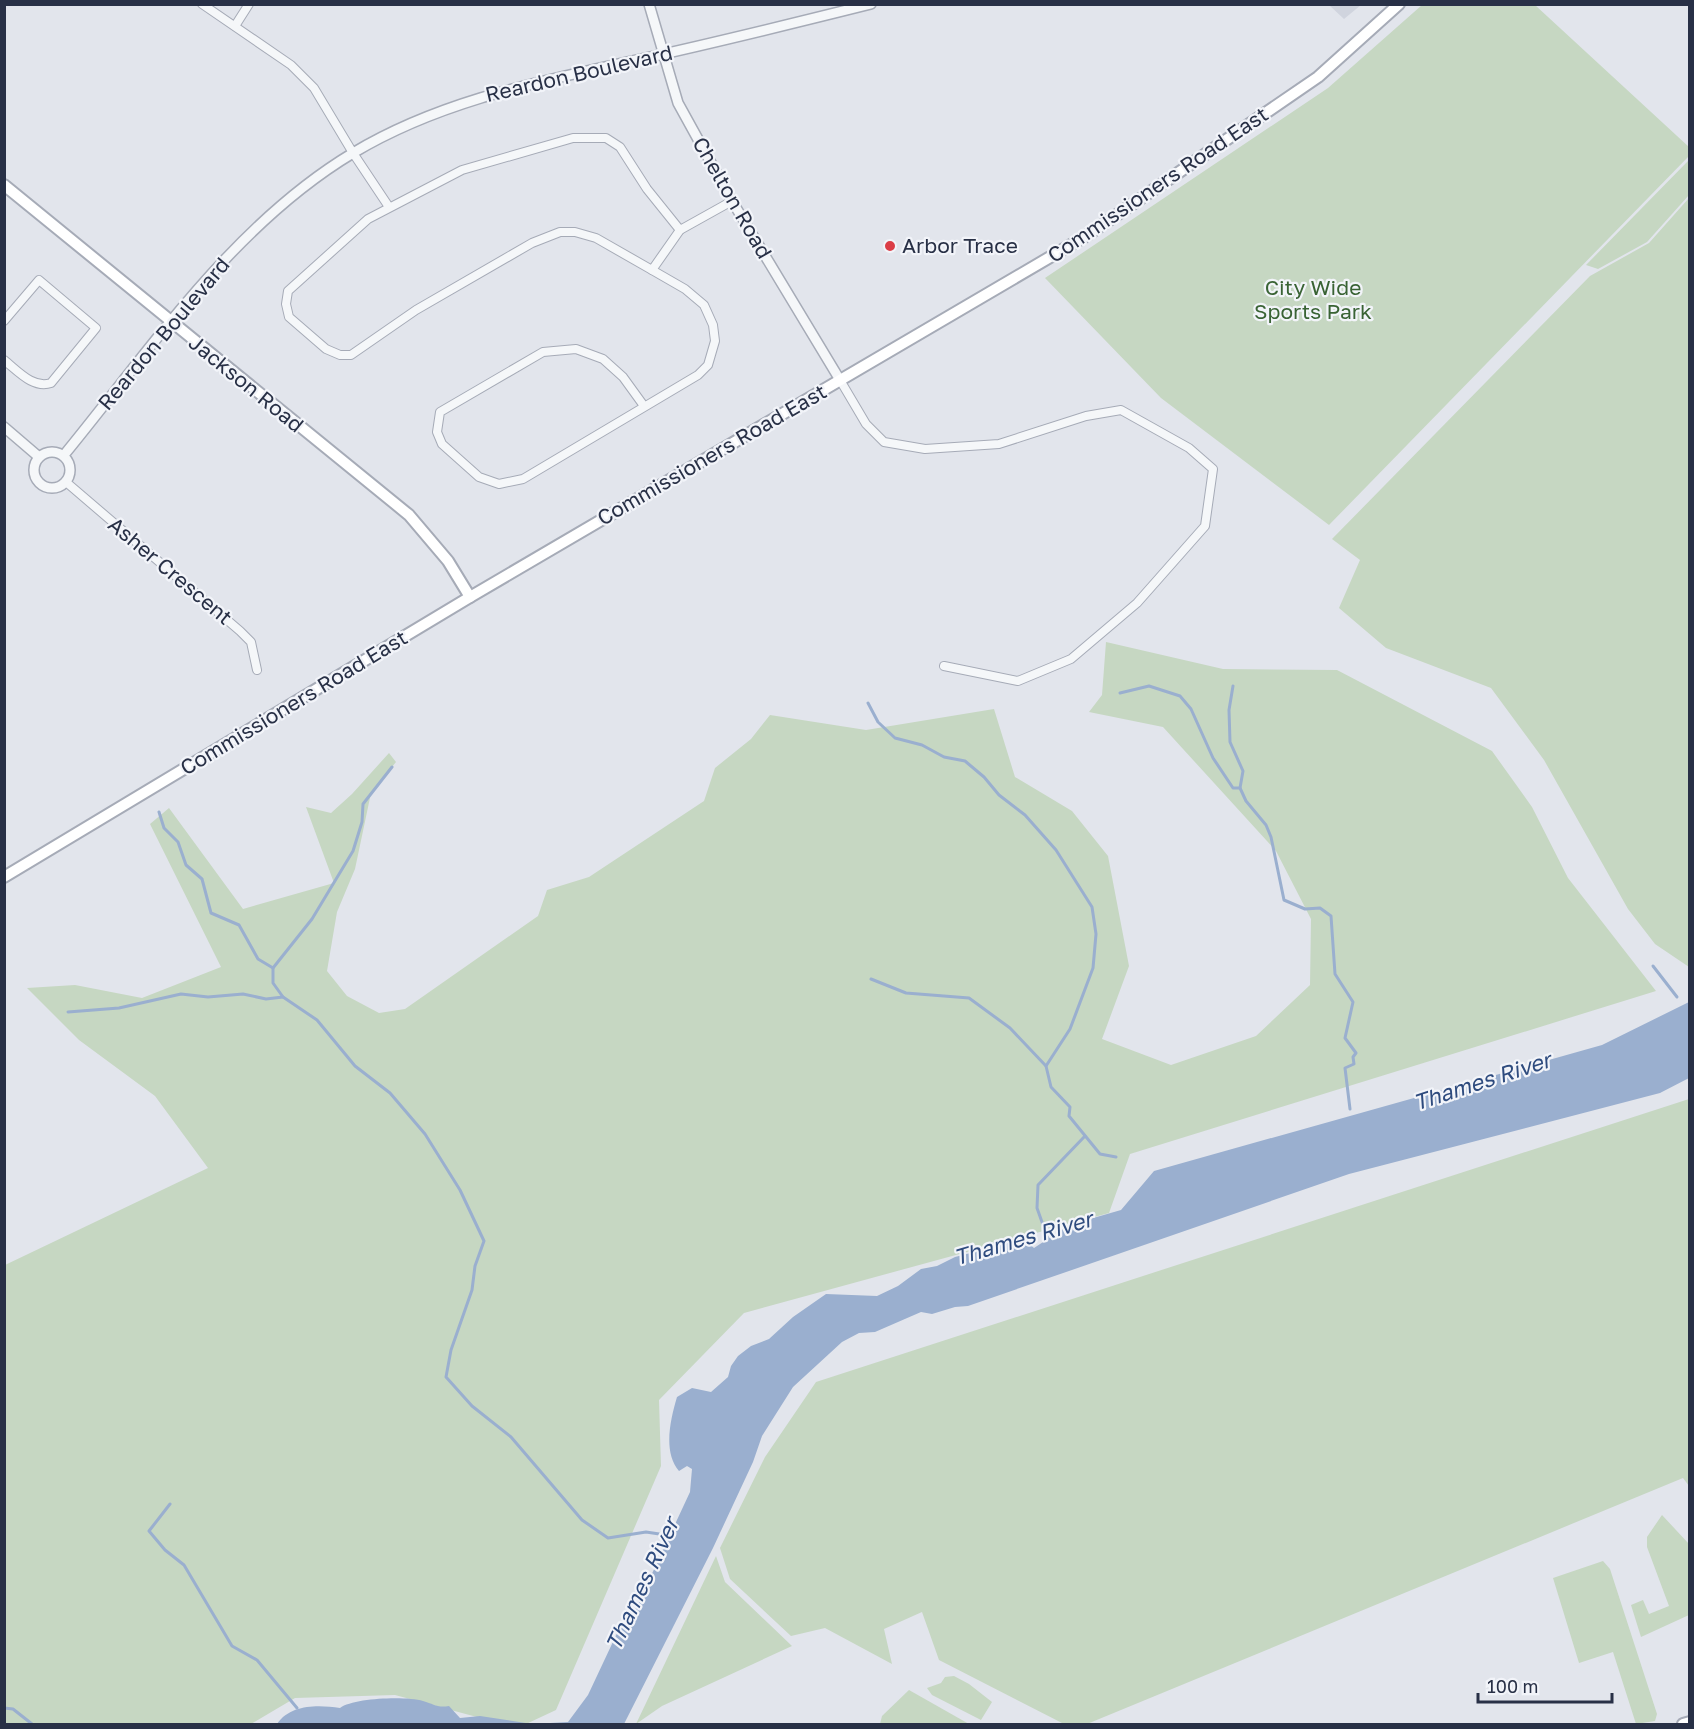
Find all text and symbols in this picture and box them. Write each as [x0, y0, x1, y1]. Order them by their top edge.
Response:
street label: Reardon Boulevard [483, 39, 675, 107]
street label: Commissioners Road East [1042, 101, 1273, 268]
street label: Chelton Road [688, 132, 778, 263]
place label: Arbor Trace [902, 232, 1018, 258]
marker: Arbor Trace [883, 239, 897, 253]
street label: Reardon Boulevard [92, 252, 235, 415]
park label: City Wide Sports Park [1254, 274, 1372, 324]
street label: Jackson Road [184, 329, 309, 437]
street label: Commissioners Road East [592, 378, 831, 531]
street label: Asher Crescent [103, 511, 238, 630]
street label: Commissioners Road East [175, 624, 412, 780]
water label: Thames River [1410, 1045, 1557, 1115]
water label: Thames River [950, 1204, 1099, 1270]
water label: Thames River [599, 1510, 685, 1654]
scale bar [1478, 1666, 1612, 1704]
text: 100 m [1487, 1675, 1538, 1697]

